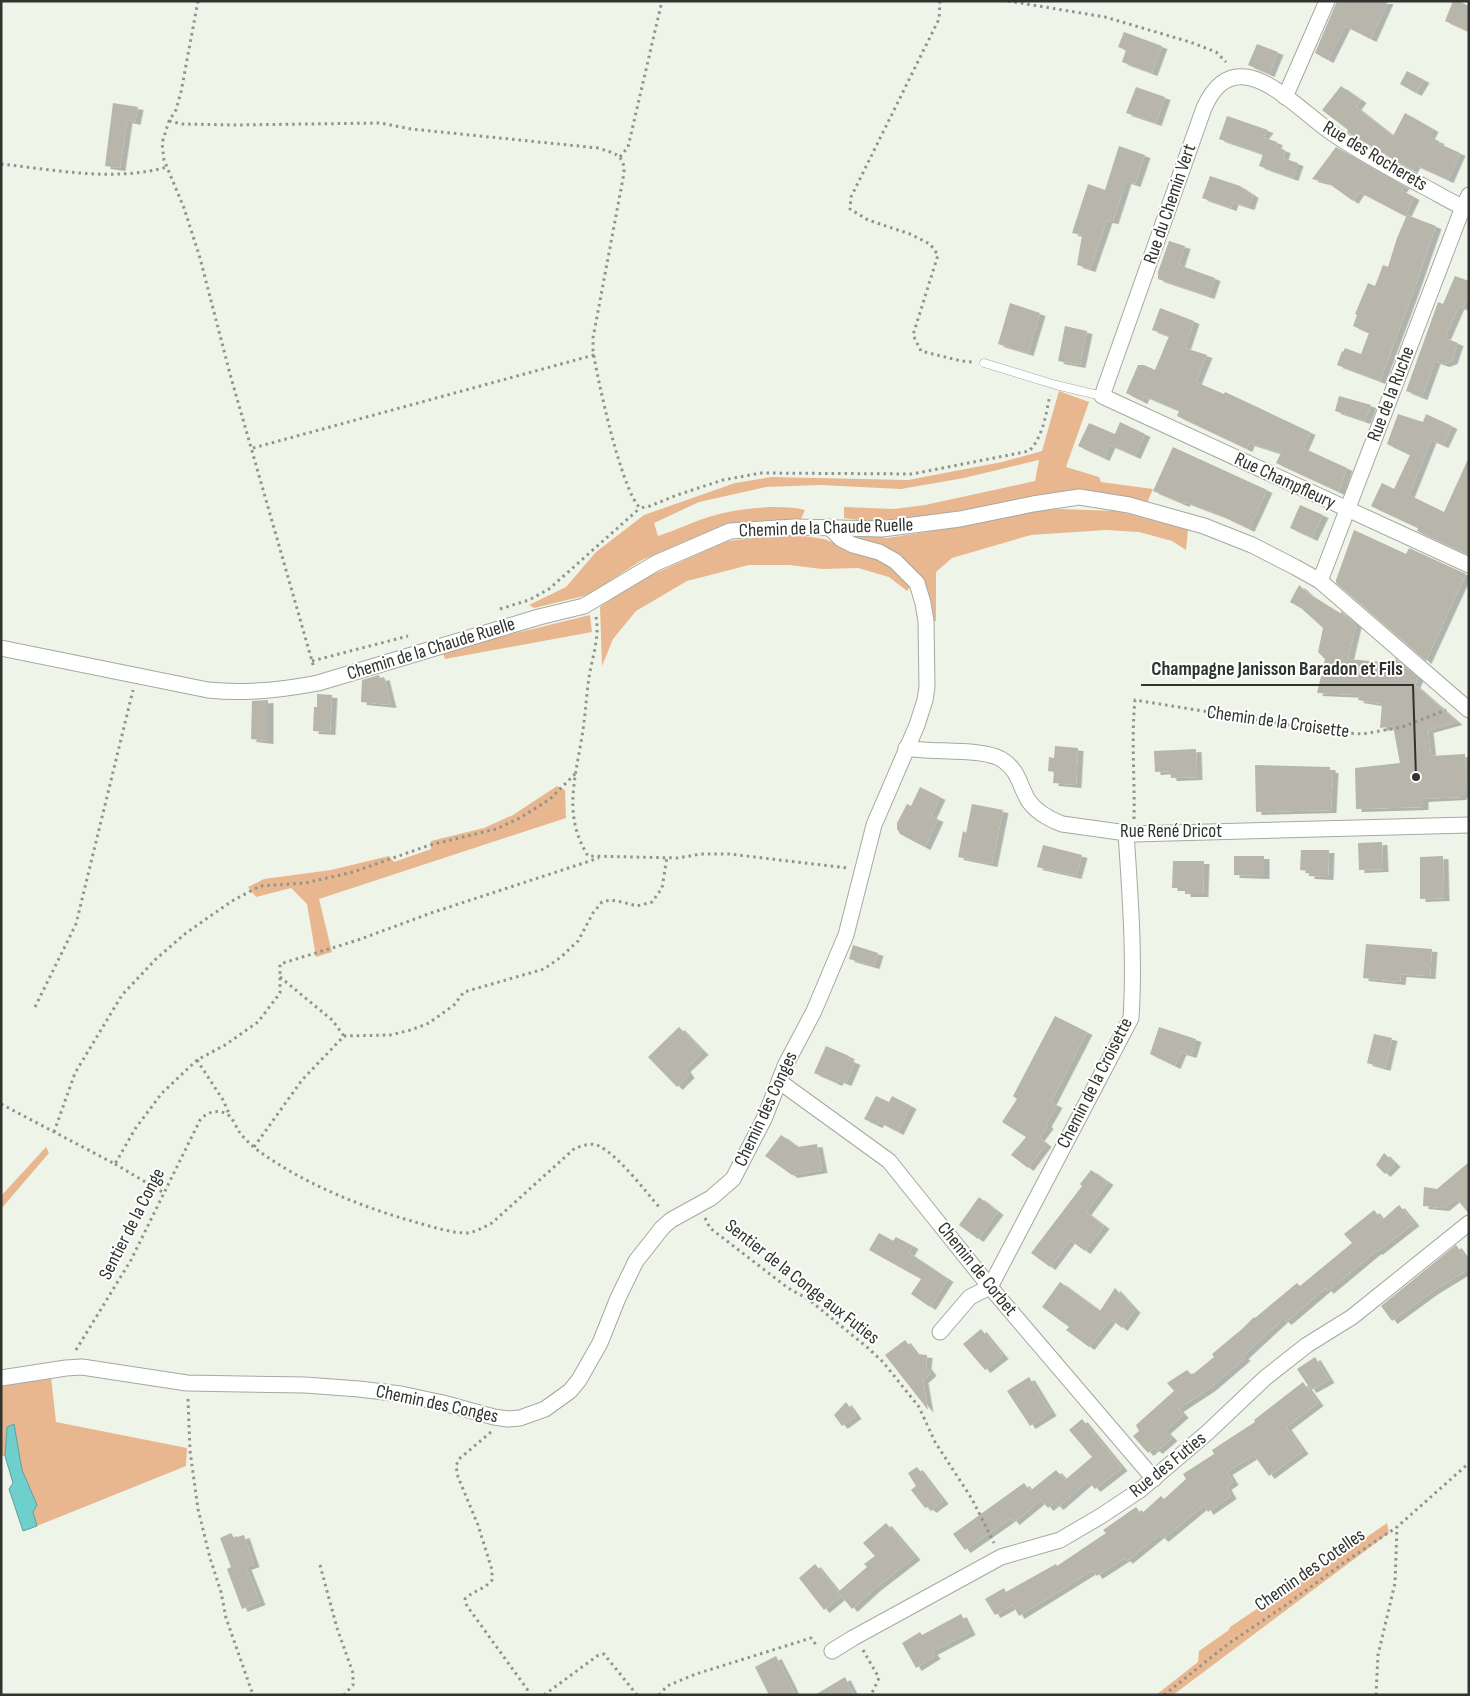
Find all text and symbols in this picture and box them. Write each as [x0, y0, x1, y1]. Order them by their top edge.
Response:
street label: Rue des Rocherets [1319, 116, 1432, 196]
street label: Rue du Chemin Vert [1139, 141, 1201, 267]
street label: Rue de la Ruche [1362, 343, 1420, 445]
street label: Rue Champfleury [1231, 448, 1340, 515]
street label: Chemin de la Chaude Ruelle [738, 513, 914, 543]
street label: Chemin de la Chaude Ruelle [344, 612, 518, 686]
callout: Champagne Janisson Baradon et Fils [1141, 650, 1413, 685]
text: Champagne Janisson Baradon et Fils [1151, 657, 1403, 681]
street label: Chemin de la Croisette [1205, 701, 1351, 743]
street label: Rue René Dricot [1120, 820, 1222, 843]
street label: Chemin de la Croisette [1052, 1014, 1138, 1152]
street label: Chemin des Conges [729, 1048, 803, 1170]
street label: Sentier de la Conge [94, 1164, 170, 1284]
street label: Sentier de la Conge aux Futies [720, 1215, 884, 1349]
street label: Chemin de Corbet [932, 1217, 1022, 1321]
street label: Chemin des Conges [374, 1380, 500, 1428]
street label: Rue des Futies [1125, 1427, 1211, 1503]
street label: Chemin des Cotelles [1251, 1523, 1370, 1616]

